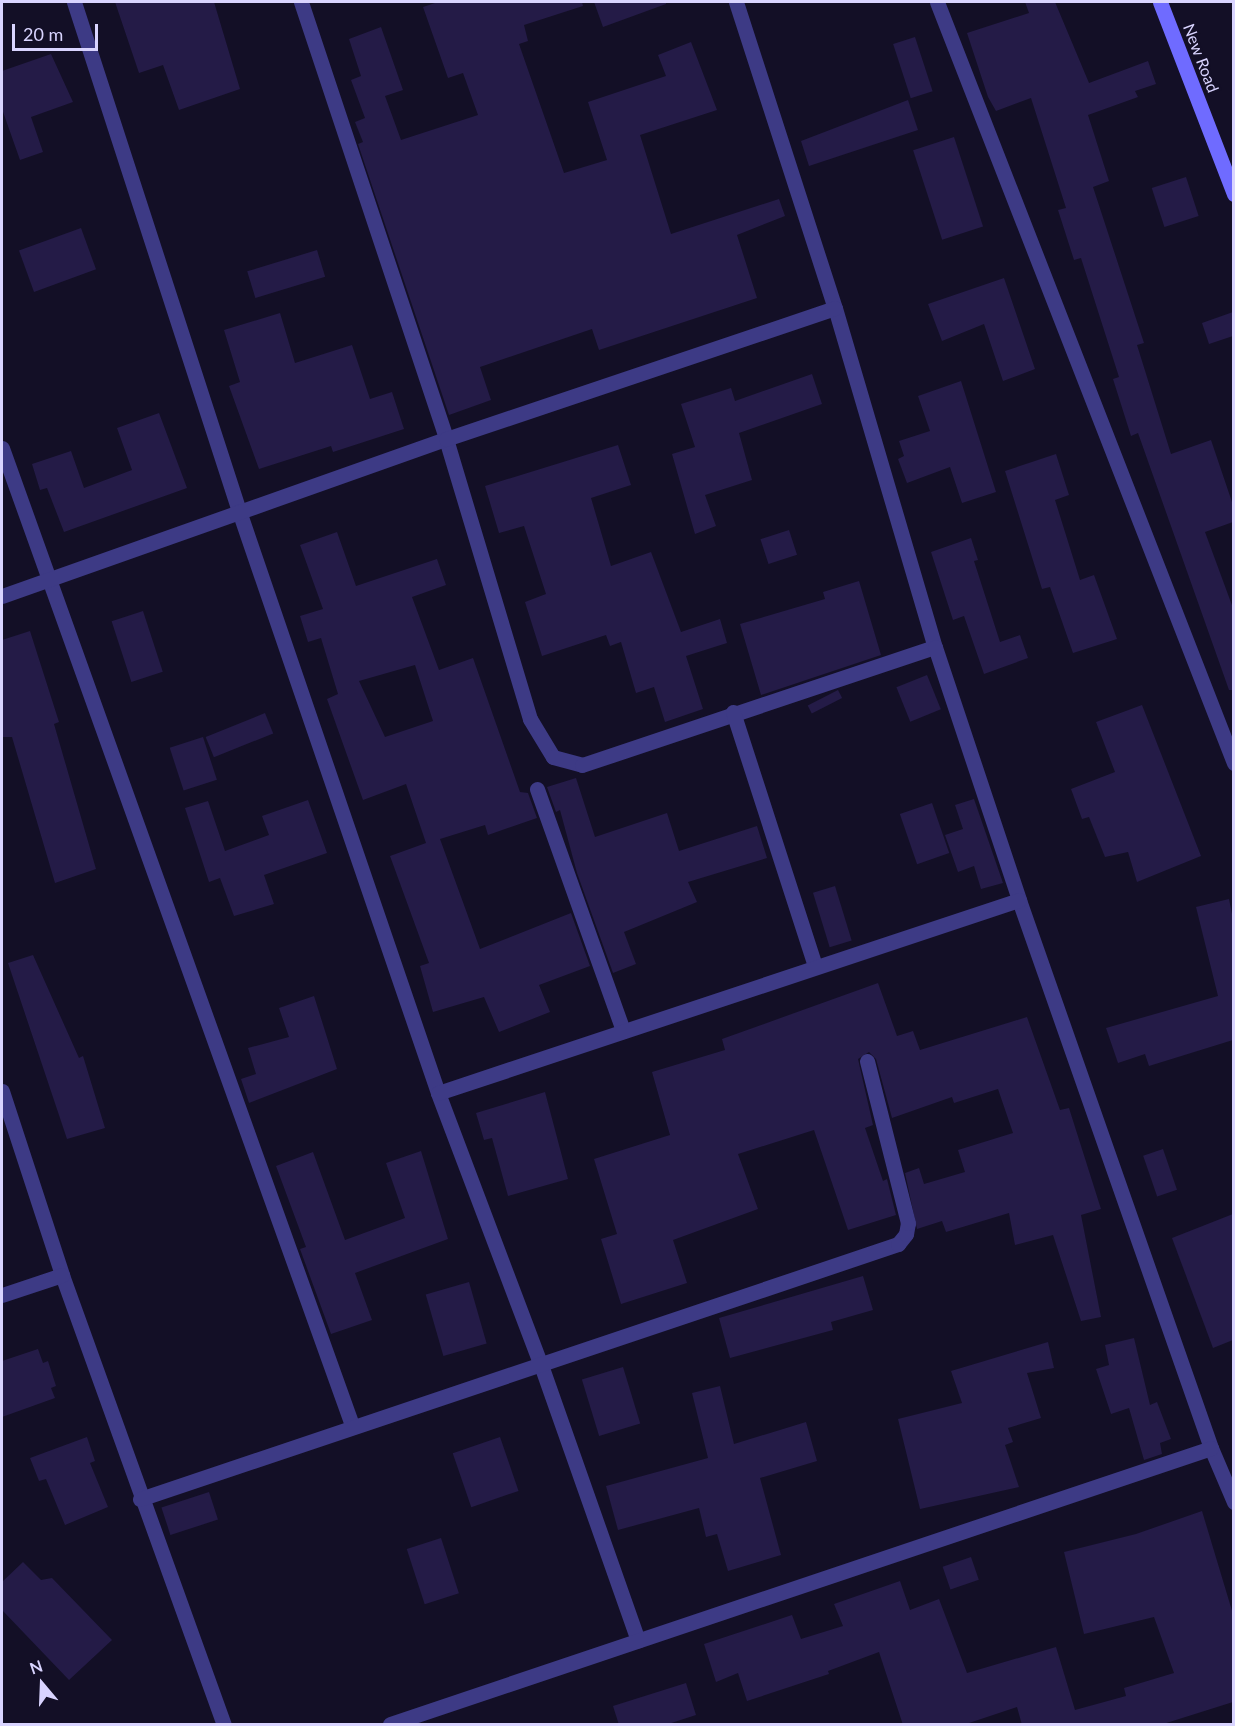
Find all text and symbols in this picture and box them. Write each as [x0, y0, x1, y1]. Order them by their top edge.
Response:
scale bar [15, 12, 100, 50]
street label: New Road [1179, 21, 1223, 95]
text: 20 m [23, 23, 63, 45]
north arrow [12, 1654, 72, 1714]
text: N [27, 1656, 45, 1677]

